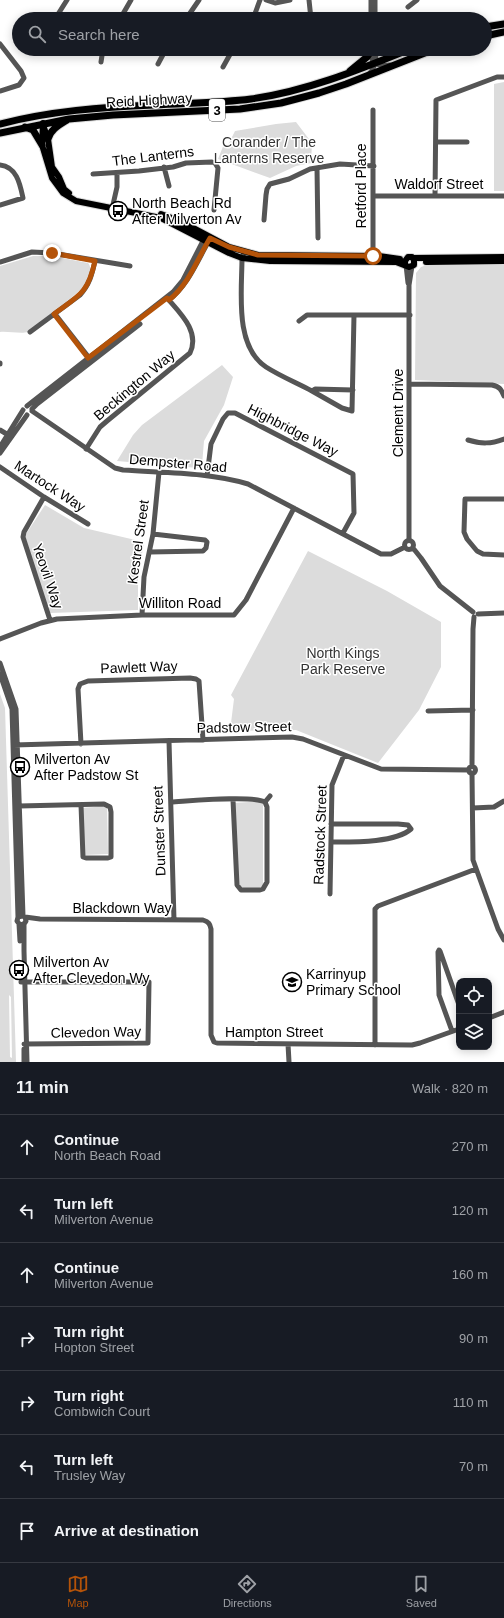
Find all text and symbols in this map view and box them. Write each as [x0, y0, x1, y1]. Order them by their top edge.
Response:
search box [12, 12, 492, 56]
icon: search [26, 23, 48, 45]
text: Search here [58, 26, 140, 43]
street label: Reid Highway [105, 90, 193, 110]
road number: 3 [209, 99, 225, 121]
park label: Corander / The Lanterns Reserve [214, 134, 324, 166]
street label: The Lanterns [111, 143, 195, 169]
street label: Retford Place [353, 143, 369, 228]
street label: Waldorf Street [395, 176, 484, 192]
place label: North Beach Rd After Milverton Av [132, 195, 241, 227]
bus stop icon: North Beach Rd After Milverton Av [107, 200, 129, 222]
route end [43, 244, 61, 262]
route start [364, 247, 382, 265]
street label: Beckington Way [90, 347, 178, 423]
street label: Clement Drive [390, 368, 406, 457]
street label: Highbridge Way [245, 400, 341, 460]
street label: Dempster Road [128, 451, 228, 475]
street label: Martock Way [12, 457, 88, 515]
street label: Kestrel Street [124, 499, 152, 585]
street label: Yeovil Way [29, 541, 67, 611]
street label: Williton Road [139, 595, 221, 611]
park label: North Kings Park Reserve [301, 645, 386, 677]
street label: Pawlett Way [100, 658, 178, 676]
street label: Padstow Street [196, 718, 292, 736]
place label: Milverton Av After Padstow St [34, 751, 138, 783]
bus stop icon: Milverton Av After Padstow St [9, 756, 31, 778]
street label: Radstock Street [310, 785, 330, 885]
street label: Dunster Street [149, 786, 169, 876]
street label: Blackdown Way [72, 900, 172, 916]
place label: Milverton Av After Clevedon Wy [33, 954, 150, 986]
bus stop icon: Milverton Av After Clevedon Wy [8, 959, 30, 981]
place label: Karrinyup Primary School [306, 966, 401, 998]
school or university icon: Karrinyup Primary School [281, 971, 303, 993]
map controls [456, 978, 492, 1050]
button: locate [456, 978, 492, 1014]
button: layers [456, 1014, 492, 1050]
street label: Clevedon Way [51, 1023, 141, 1041]
street label: Hampton Street [225, 1024, 323, 1040]
text: 11 min [16, 1078, 69, 1097]
text: Walk · 820 m [412, 1081, 488, 1096]
text: Continue [54, 1131, 119, 1148]
icon: ahead [16, 1136, 38, 1158]
text: 270 m [452, 1139, 488, 1154]
text: North Beach Road [54, 1148, 161, 1163]
text: Turn left [54, 1195, 113, 1212]
icon: left [16, 1200, 38, 1222]
text: 120 m [452, 1203, 488, 1218]
text: Milverton Avenue [54, 1212, 154, 1227]
text: Continue [54, 1259, 119, 1276]
icon: ahead [16, 1264, 38, 1286]
text: 160 m [452, 1267, 488, 1282]
text: Milverton Avenue [54, 1276, 154, 1291]
text: Turn right [54, 1323, 124, 1340]
icon: right [16, 1328, 38, 1350]
text: 90 m [459, 1331, 488, 1346]
text: Hopton Street [54, 1340, 134, 1355]
text: Turn right [54, 1387, 124, 1404]
icon: right [16, 1392, 38, 1414]
text: 110 m [453, 1395, 488, 1410]
text: Combwich Court [54, 1404, 150, 1419]
text: Turn left [54, 1451, 113, 1468]
icon: left [16, 1456, 38, 1478]
text: 70 m [459, 1459, 488, 1474]
text: Trusley Way [54, 1468, 125, 1483]
icon: arrive [16, 1520, 38, 1542]
text: Arrive at destination [54, 1522, 199, 1539]
tab: Map [67, 1573, 89, 1609]
tab: Directions [223, 1573, 272, 1609]
tab: Saved [406, 1573, 437, 1609]

